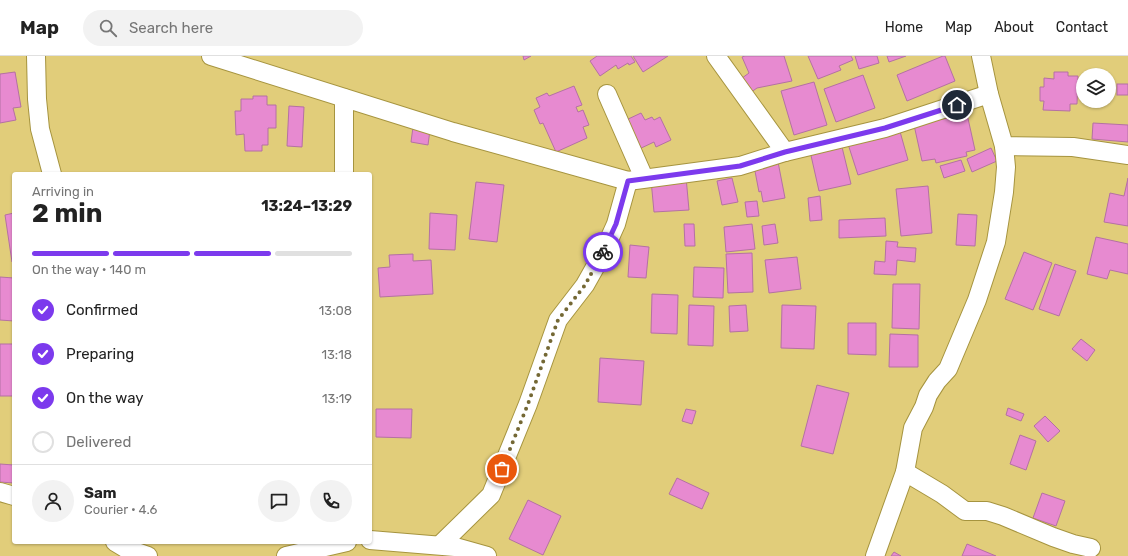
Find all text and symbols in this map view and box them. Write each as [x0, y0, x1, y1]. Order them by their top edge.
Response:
search box [83, 10, 363, 46]
text: Map [20, 16, 59, 39]
icon: search [97, 17, 119, 39]
text: Search here [129, 19, 213, 37]
text: Home [885, 19, 923, 36]
text: Map [945, 19, 972, 36]
text: About [994, 19, 1034, 36]
text: Contact [1056, 19, 1108, 36]
map controls [1076, 68, 1116, 108]
button: layers [1076, 68, 1116, 108]
pin [940, 88, 974, 122]
icon: home [946, 94, 968, 116]
text: Arriving in [32, 184, 94, 199]
text: 13:24–13:29 [261, 197, 352, 215]
text: 2 min [32, 198, 102, 229]
courier [583, 232, 623, 272]
icon: bike [592, 241, 614, 263]
text: On the way · 140 m [32, 262, 146, 277]
icon: check [32, 299, 54, 321]
text: Confirmed [66, 301, 138, 319]
text: 13:08 [319, 303, 352, 318]
icon: check [32, 343, 54, 365]
text: Preparing [66, 345, 134, 363]
text: 13:18 [321, 347, 352, 362]
icon: check [32, 387, 54, 409]
text: On the way [66, 389, 144, 407]
text: 13:19 [322, 391, 352, 406]
text: Delivered [66, 433, 131, 451]
pin [485, 452, 519, 486]
icon: bag [491, 458, 513, 480]
button: person [32, 480, 74, 522]
button: chat [258, 480, 300, 522]
button: phone [310, 480, 352, 522]
text: Sam [84, 484, 117, 502]
text: Courier · 4.6 [84, 502, 157, 517]

